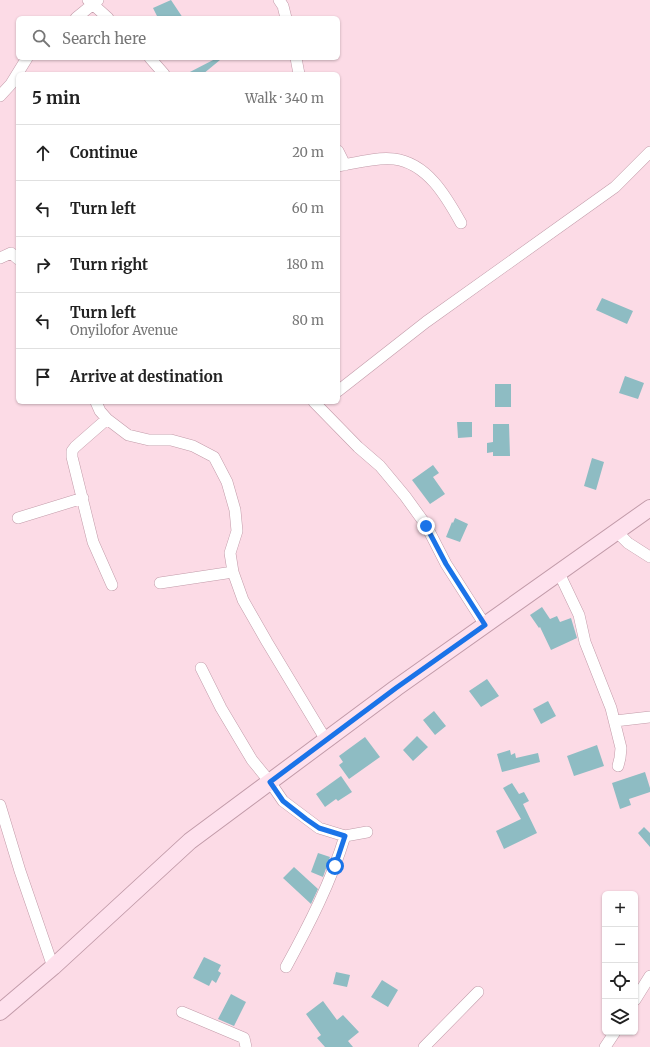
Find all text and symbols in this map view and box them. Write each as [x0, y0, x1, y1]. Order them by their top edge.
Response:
search box [16, 16, 340, 60]
icon: search [30, 27, 52, 49]
text: Search here [62, 29, 146, 48]
text: 5 min [32, 87, 80, 109]
text: Walk · 340 m [245, 90, 324, 107]
icon: ahead [32, 142, 54, 164]
text: Continue [70, 143, 138, 162]
text: 20 m [292, 144, 324, 161]
icon: left [32, 198, 54, 220]
text: Turn left [70, 199, 136, 218]
text: 60 m [292, 200, 324, 217]
icon: right [32, 254, 54, 276]
text: Turn right [70, 255, 148, 274]
text: 180 m [286, 256, 324, 273]
text: Turn left [70, 303, 136, 322]
icon: left [32, 310, 54, 332]
text: 80 m [292, 312, 324, 329]
text: Onyilofor Avenue [70, 322, 178, 339]
icon: arrive [32, 366, 54, 388]
text: Arrive at destination [70, 367, 223, 386]
route end [417, 517, 435, 535]
route start [326, 857, 344, 875]
map controls [602, 891, 638, 1035]
button: + [602, 891, 638, 927]
button: − [602, 927, 638, 963]
button: locate [602, 963, 638, 999]
button: layers [602, 999, 638, 1035]

